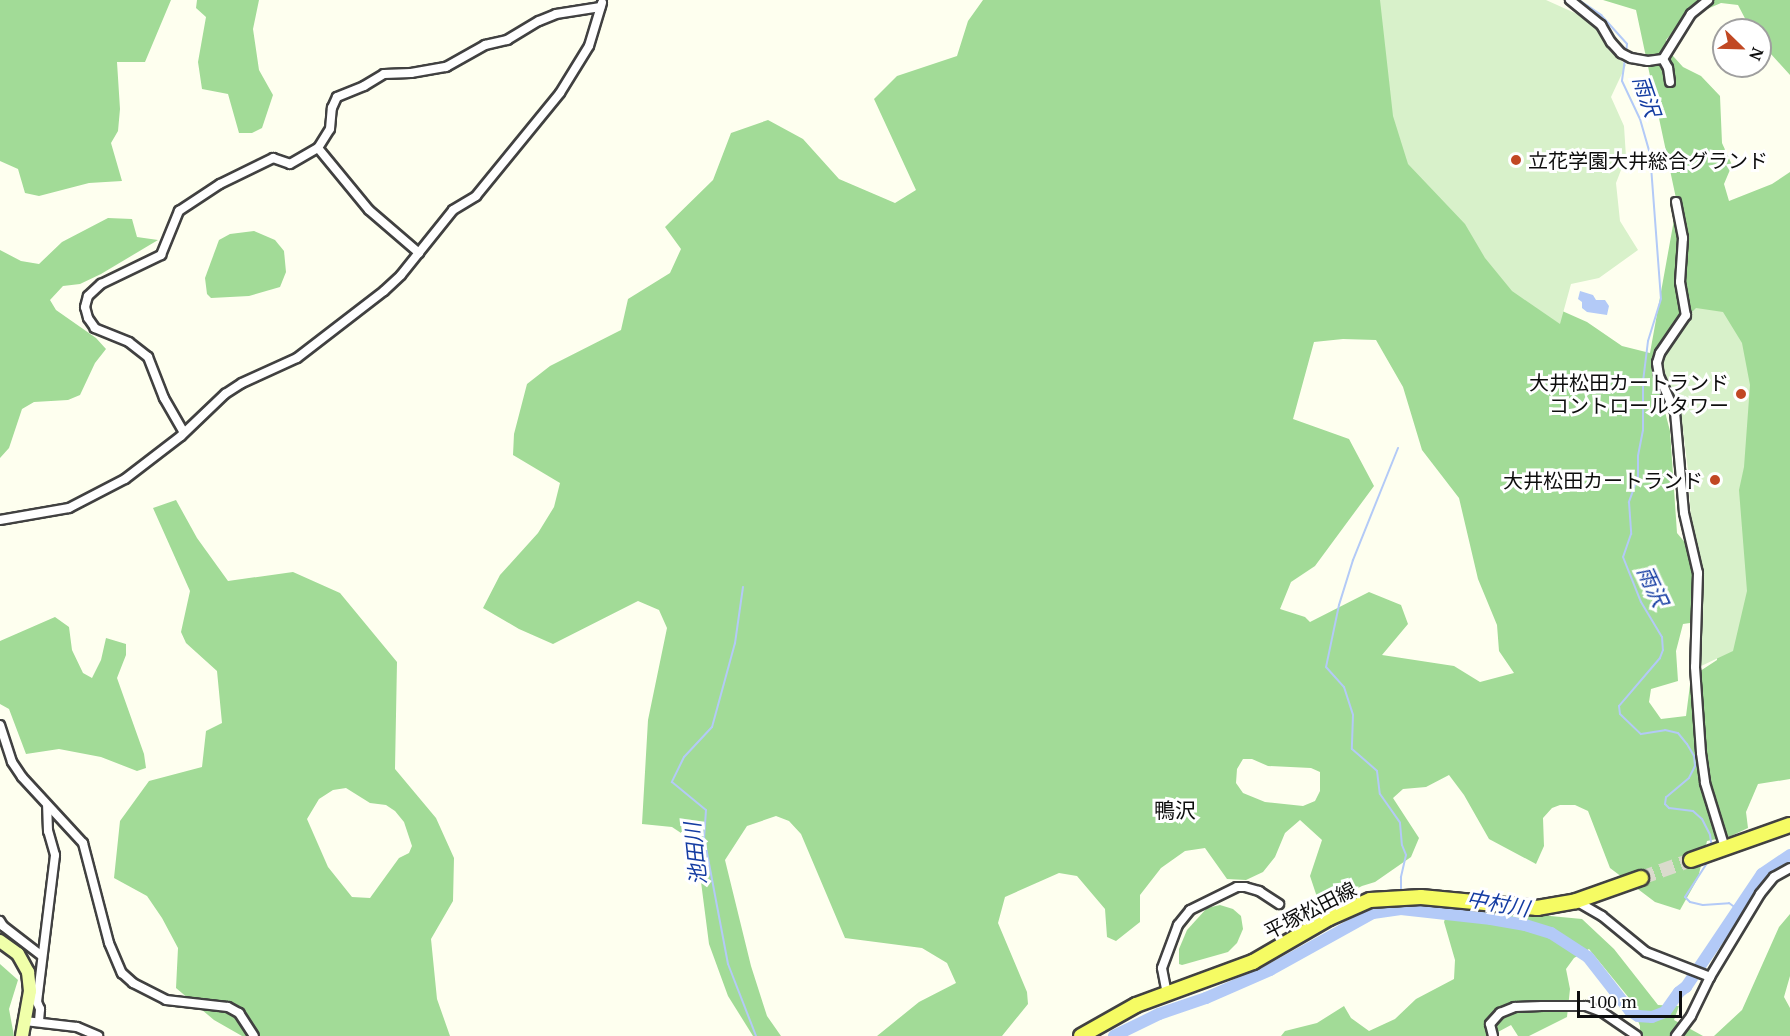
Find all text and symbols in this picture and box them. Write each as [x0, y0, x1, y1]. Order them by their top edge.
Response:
north arrow [1712, 18, 1772, 78]
text: N [1744, 44, 1769, 64]
water label: 雨沢 [1628, 72, 1666, 120]
place label: 立花学園大井総合グランド [1528, 148, 1768, 172]
marker: 立花学園大井総合グランド [1509, 153, 1523, 167]
place label: 大井松田カートランド コントロールタワー [1529, 371, 1729, 418]
marker: 大井松田カートランド コントロールタワー [1734, 387, 1748, 401]
place label: 大井松田カートランド [1503, 468, 1703, 492]
marker: 大井松田カートランド [1708, 473, 1722, 487]
water label: 雨沢 [1633, 562, 1673, 610]
district label: 鴨沢 [1154, 797, 1196, 823]
water label: 池田川 [679, 821, 711, 887]
street label: 平塚松田線 [1260, 877, 1360, 943]
water label: 中村川 [1465, 885, 1531, 921]
scale bar [1580, 979, 1685, 1017]
text: 100 m [1588, 989, 1637, 1013]

